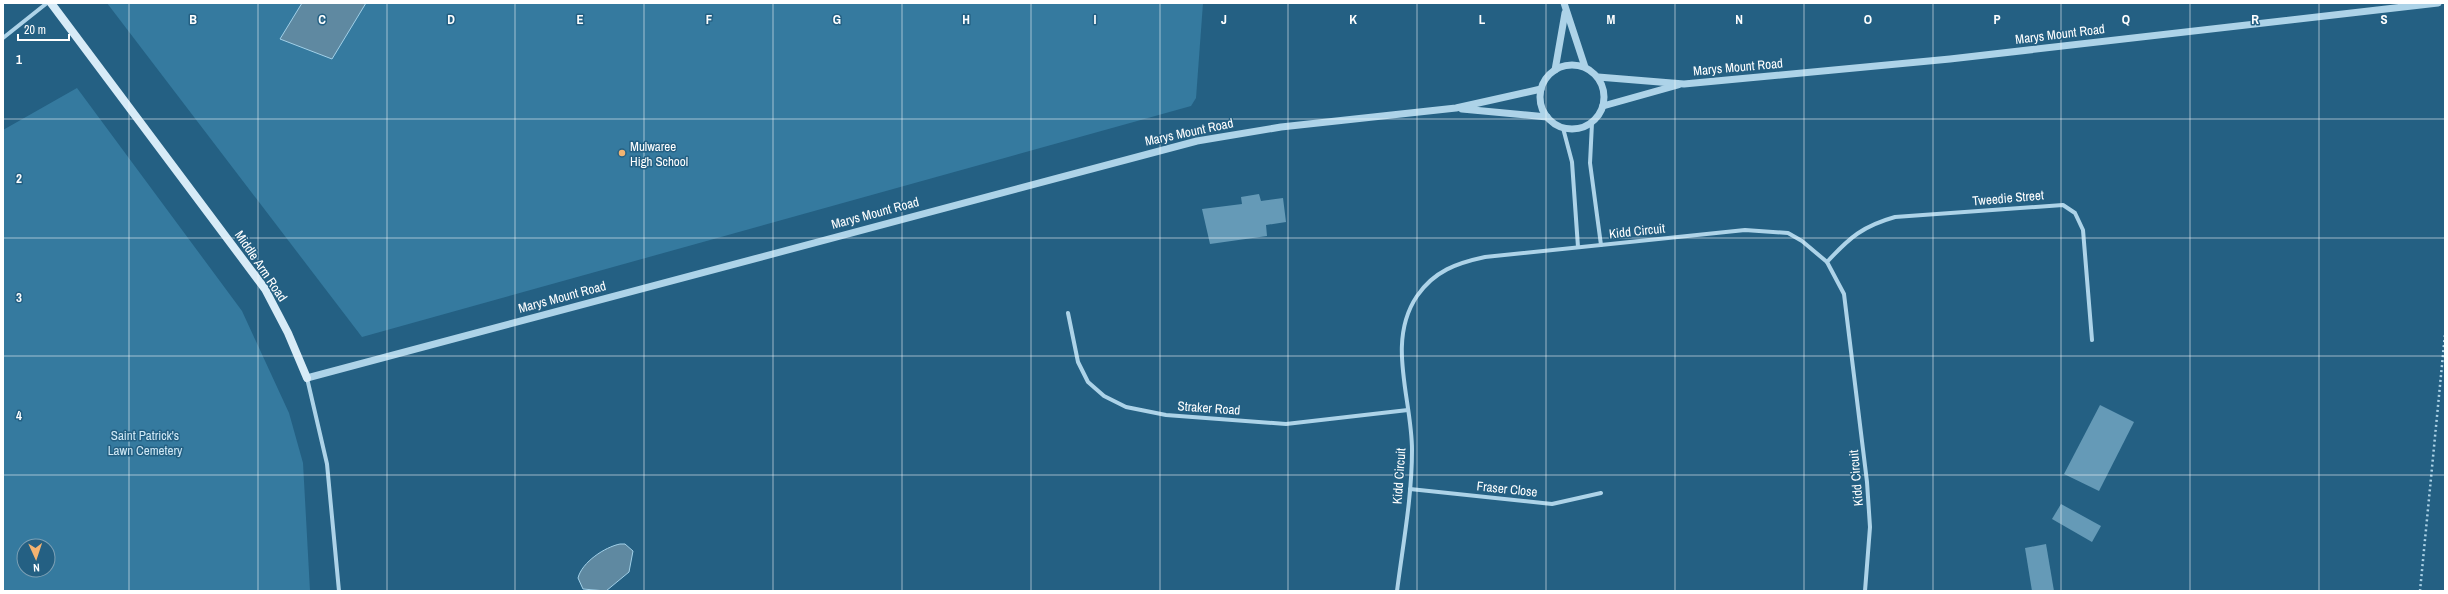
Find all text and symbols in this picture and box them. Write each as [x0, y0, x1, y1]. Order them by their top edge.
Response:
text: B [189, 11, 197, 28]
text: C [318, 11, 326, 28]
text: D [447, 11, 455, 28]
text: E [576, 11, 584, 28]
text: F [706, 11, 713, 28]
text: G [833, 11, 841, 28]
text: H [962, 11, 970, 28]
text: I [1094, 11, 1097, 28]
text: J [1221, 11, 1227, 28]
text: K [1349, 11, 1357, 28]
text: L [1479, 11, 1486, 28]
text: M [1607, 11, 1616, 28]
text: N [1735, 11, 1743, 28]
text: O [1864, 11, 1872, 28]
text: P [1993, 11, 2001, 28]
text: Q [2122, 11, 2130, 28]
text: R [2251, 11, 2259, 28]
text: S [2380, 11, 2388, 28]
scale bar [18, 16, 69, 42]
street label: Marys Mount Road [2014, 20, 2106, 48]
text: 20 m [24, 22, 46, 38]
text: 1 [16, 51, 22, 68]
street label: Marys Mount Road [1692, 55, 1784, 79]
street label: Marys Mount Road [1143, 114, 1235, 150]
place label: Mulwaree High School [630, 138, 688, 170]
marker: Mulwaree High School [617, 148, 627, 158]
text: 2 [16, 170, 22, 187]
street label: Tweedie Street [1972, 186, 2044, 210]
street label: Marys Mount Road [829, 193, 921, 233]
street label: Kidd Circuit [1608, 220, 1666, 242]
street label: Middle Arm Road [231, 227, 291, 305]
street label: Marys Mount Road [516, 277, 608, 317]
text: 3 [16, 289, 22, 306]
street label: Straker Road [1177, 397, 1241, 419]
text: 4 [16, 407, 22, 424]
park label: Saint Patrick's Lawn Cemetery [108, 427, 183, 459]
street label: Kidd Circuit [1389, 447, 1409, 505]
street label: Kidd Circuit [1845, 449, 1867, 507]
street label: Fraser Close [1476, 477, 1538, 501]
north arrow [16, 538, 56, 578]
text: N [33, 561, 40, 575]

